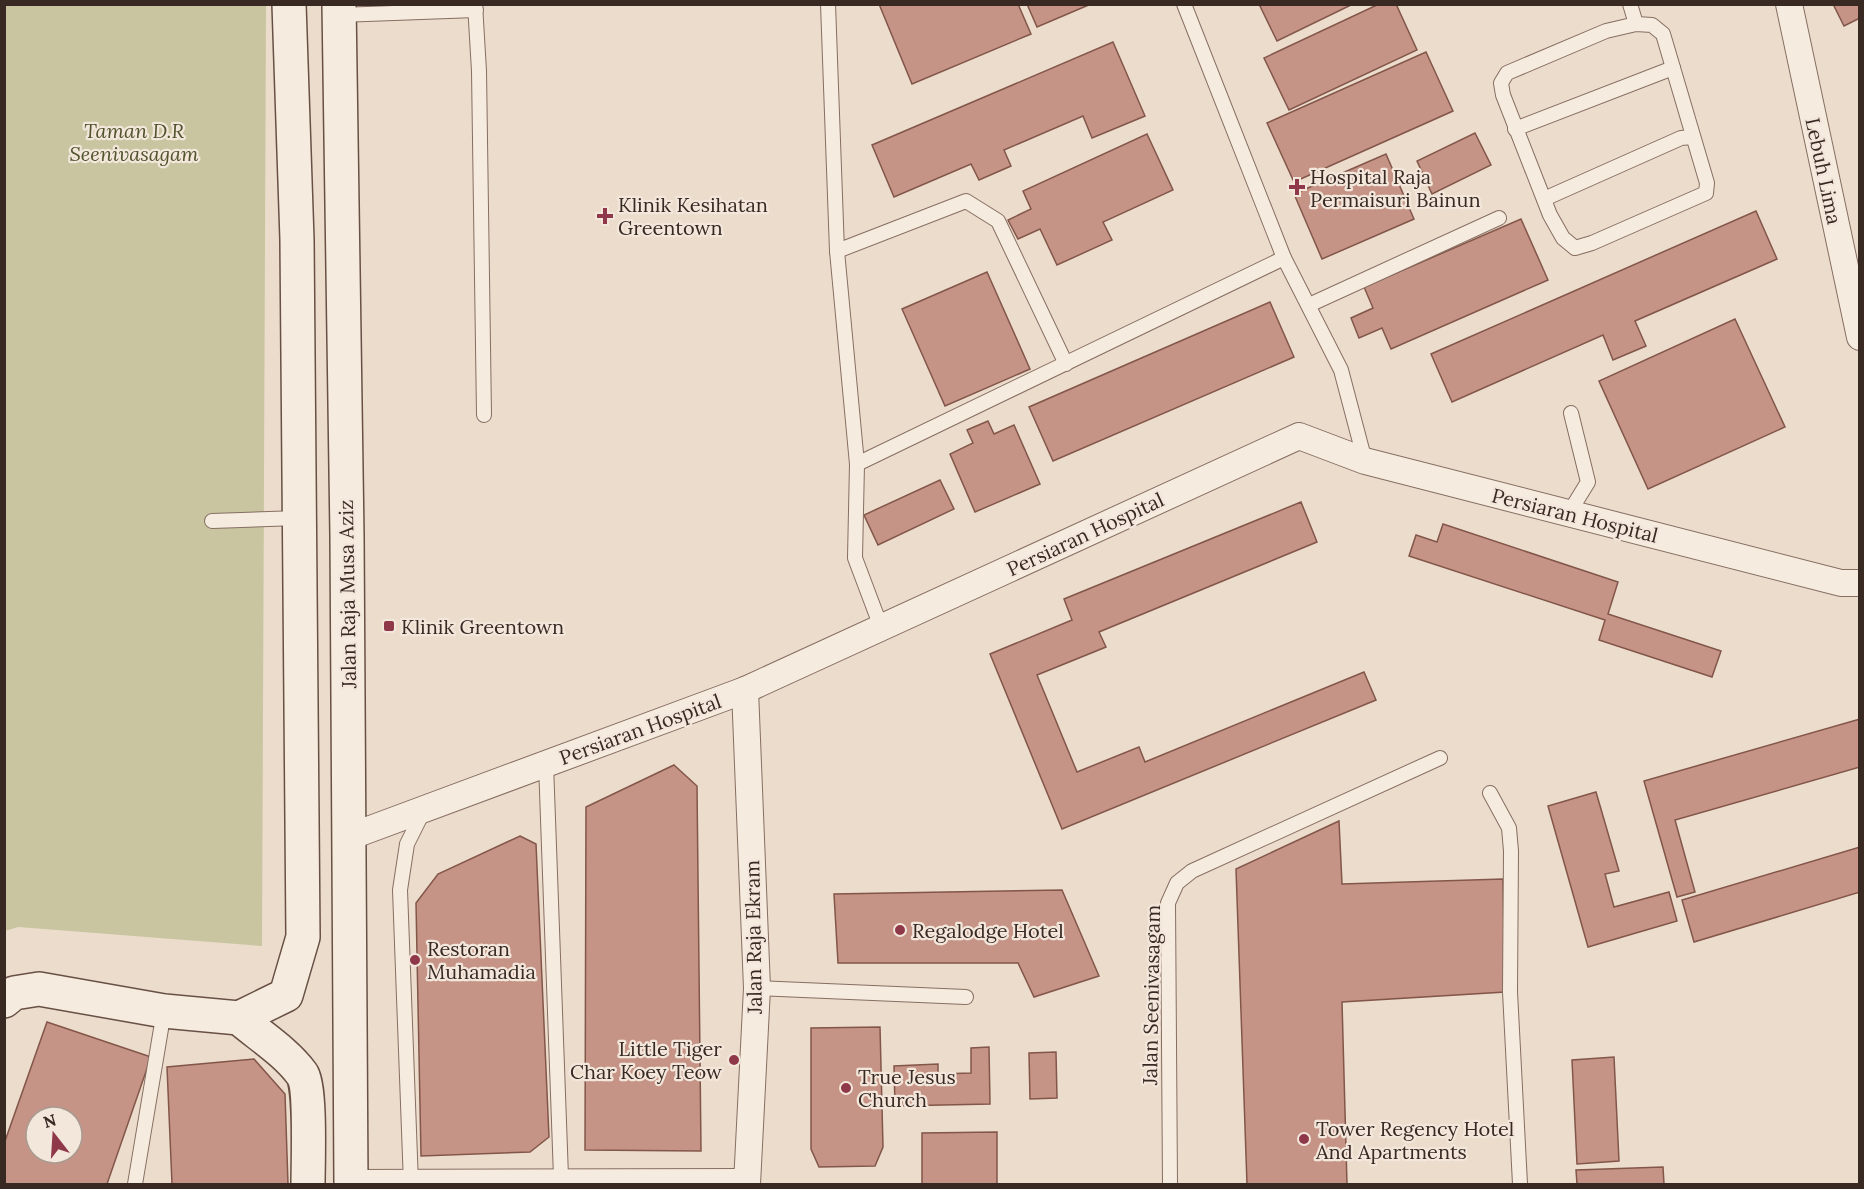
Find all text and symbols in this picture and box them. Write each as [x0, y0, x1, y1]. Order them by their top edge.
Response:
street label: Lebuh Lima [1800, 115, 1848, 227]
park label: Taman D.R Seenivasagam [69, 118, 199, 166]
place label: Hospital Raja Permaisuri Bainun [1310, 164, 1481, 212]
marker: Hospital Raja Permaisuri Bainun [1288, 178, 1306, 196]
place label: Klinik Kesihatan Greentown [618, 192, 768, 240]
marker: Klinik Kesihatan Greentown [596, 207, 614, 225]
street label: Persiaran Hospital [1489, 482, 1661, 548]
street label: Persiaran Hospital [1003, 487, 1167, 581]
street label: Jalan Raja Musa Aziz [333, 499, 361, 690]
place label: Klinik Greentown [401, 614, 564, 639]
marker: Klinik Greentown [382, 619, 396, 633]
street label: Persiaran Hospital [556, 688, 724, 770]
street label: Jalan Raja Ekram [739, 860, 767, 1015]
street label: Jalan Seenivasagam [1137, 904, 1165, 1086]
place label: Regalodge Hotel [912, 918, 1064, 943]
marker: Regalodge Hotel [893, 923, 907, 937]
place label: Restoran Muhamadia [427, 936, 536, 984]
marker: Restoran Muhamadia [408, 953, 422, 967]
place label: Little Tiger Char Koey Teow [570, 1036, 722, 1084]
marker: Little Tiger Char Koey Teow [727, 1053, 741, 1067]
place label: True Jesus Church [858, 1064, 956, 1112]
marker: True Jesus Church [839, 1081, 853, 1095]
north arrow [24, 1105, 84, 1165]
text: N [41, 1109, 58, 1132]
place label: Tower Regency Hotel And Apartments [1315, 1116, 1514, 1164]
marker: Tower Regency Hotel And Apartments [1297, 1132, 1311, 1146]

